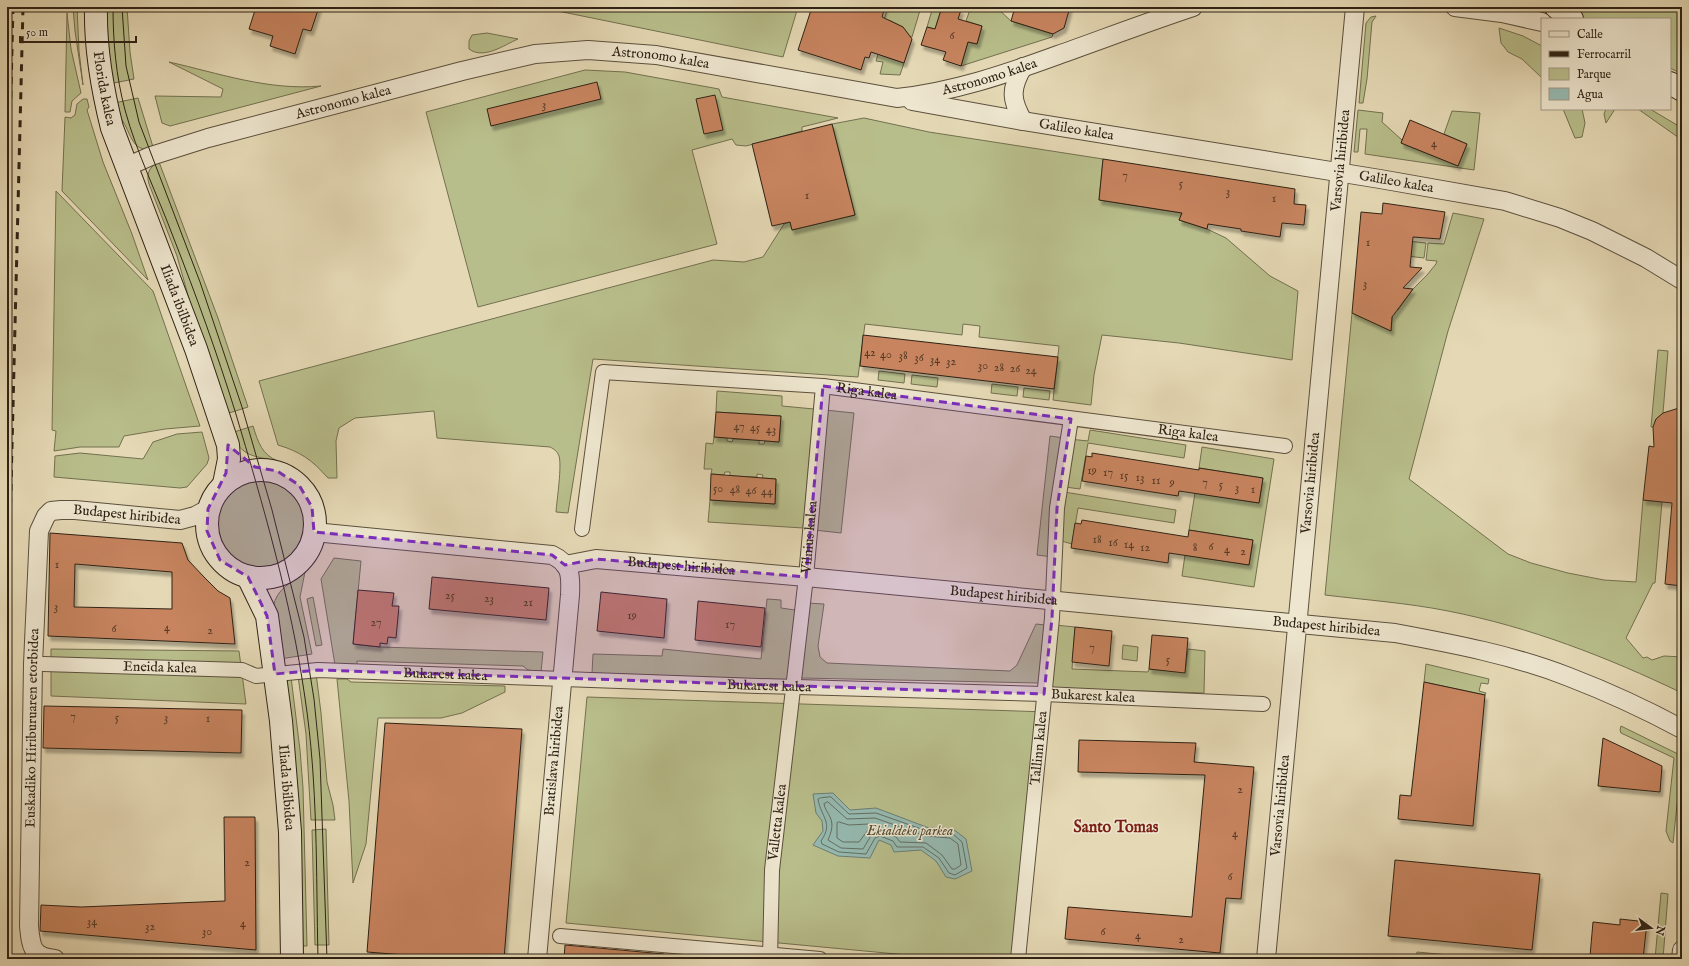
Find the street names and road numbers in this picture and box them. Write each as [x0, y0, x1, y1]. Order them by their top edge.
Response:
street label: Astronomo kalea [610, 43, 712, 74]
street label: Florida kalea [89, 50, 120, 128]
street label: Astronomo kalea [940, 54, 1040, 100]
street label: Astronomo kalea [293, 81, 394, 124]
street label: Varsovia hiribidea [1327, 108, 1354, 213]
street label: Galileo kalea [1038, 115, 1116, 145]
street label: Galileo kalea [1358, 167, 1436, 197]
street label: Iliada ibilbidea [156, 262, 203, 350]
street label: Riga kalea [835, 379, 899, 405]
street label: Riga kalea [1157, 421, 1220, 446]
street label: Varsovia hiribidea [1297, 431, 1324, 536]
street label: Vilnius kalea [797, 499, 822, 575]
street label: Budapest hiribidea [72, 501, 182, 529]
street label: Budapest hiribidea [627, 553, 737, 580]
street label: Budapest hiribidea [949, 582, 1059, 610]
street label: Budapest hiribidea [1272, 612, 1382, 641]
street label: Euskadiko Hiriburuaren etorbidea [21, 627, 44, 828]
street label: Eneida kalea [123, 657, 198, 678]
street label: Bukarest kalea [403, 664, 489, 685]
street label: Bukarest kalea [727, 676, 812, 697]
street label: Bukarest kalea [1050, 685, 1136, 707]
street label: Bratislava hiribidea [540, 704, 568, 817]
street label: Tallinn kalea [1026, 709, 1052, 786]
street label: Iliada ibilbidea [274, 744, 299, 832]
street label: Varsovia hiribidea [1267, 753, 1294, 858]
street label: Valletta kalea [764, 782, 791, 863]

